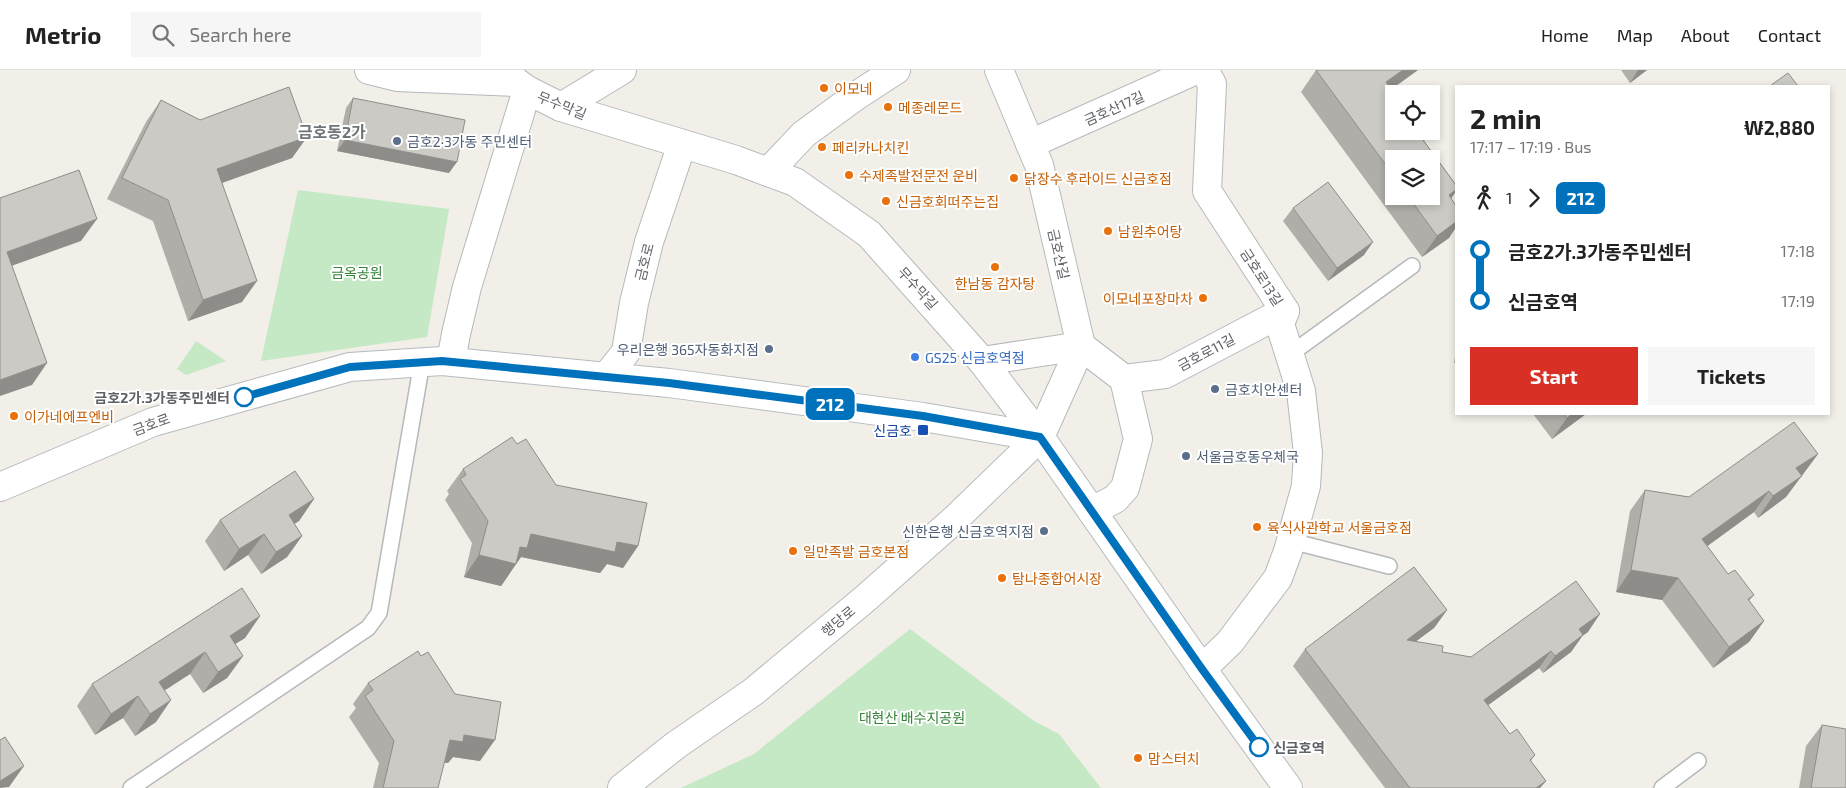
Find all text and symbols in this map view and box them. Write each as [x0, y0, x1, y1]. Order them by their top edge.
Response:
search box [131, 12, 481, 57]
text: Metrio [25, 20, 101, 49]
icon: search [149, 21, 177, 49]
text: Search here [189, 23, 291, 46]
text: Home [1541, 24, 1589, 46]
text: Map [1617, 24, 1653, 46]
text: About [1681, 24, 1730, 46]
text: Contact [1758, 24, 1821, 46]
place label: 이모네 [834, 80, 873, 97]
marker: 이모네 [818, 82, 830, 94]
map controls [1385, 85, 1440, 205]
button: locate [1385, 85, 1440, 140]
street label: 무수막길 [535, 87, 589, 123]
street label: 금호산17길 [1081, 87, 1147, 129]
place label: 메종레몬드 [898, 99, 963, 116]
marker: 메종레몬드 [882, 101, 894, 113]
text: 2 min [1470, 101, 1542, 135]
text: ₩2,880 [1744, 116, 1815, 139]
district label: 금호동2가 [298, 122, 366, 141]
place label: 금호2·3가동 주민센터 [407, 133, 532, 150]
marker: 금호2·3가동 주민센터 [391, 135, 403, 147]
text: 17:17 – 17:19 · Bus [1470, 137, 1591, 156]
place label: 페리카나치킨 [832, 139, 909, 156]
marker: 페리카나치킨 [816, 141, 828, 153]
button: layers [1385, 150, 1440, 205]
place label: 수제족발전문전 운비 [859, 167, 978, 184]
marker: 수제족발전문전 운비 [843, 169, 855, 181]
place label: 닭장수 후라이드 신금호점 [1024, 170, 1172, 187]
marker: 닭장수 후라이드 신금호점 [1008, 172, 1020, 184]
icon: walk [1470, 184, 1498, 212]
icon: forward [1520, 184, 1548, 212]
text: 212 [1566, 187, 1595, 209]
text: 1 [1506, 188, 1512, 207]
place label: 신금호회떠주는집 [896, 193, 999, 210]
marker: 신금호회떠주는집 [880, 195, 892, 207]
place label: 남원추어탕 [1118, 223, 1183, 240]
marker: 남원추어탕 [1102, 225, 1114, 237]
street label: 금호산길 [1045, 227, 1073, 281]
text: 금호2가.3가동주민센터 [1508, 240, 1692, 263]
street label: 금호로 [631, 241, 657, 283]
text: 17:18 [1781, 241, 1815, 260]
street label: 금호로13길 [1237, 245, 1287, 309]
marker: 한남동 감자탕 [989, 261, 1001, 273]
street label: 무수막길 [894, 263, 942, 313]
park label: 금옥공원 [331, 264, 383, 281]
place label: 한남동 감자탕 [955, 275, 1035, 292]
place label: 이모네포장마차 [1103, 290, 1193, 307]
text: 신금호역 [1508, 290, 1578, 313]
text: 17:19 [1781, 291, 1815, 310]
marker: 이모네포장마차 [1197, 292, 1209, 304]
street label: 금호로11길 [1174, 330, 1238, 374]
place label: 우리은행 365자동화지점 [617, 341, 759, 358]
marker: 우리은행 365자동화지점 [763, 343, 775, 355]
button: Start [1470, 347, 1638, 405]
button: Tickets [1648, 347, 1815, 405]
place label: GS25 신금호역점 [925, 349, 1025, 366]
marker: GS25 신금호역점 [909, 351, 921, 363]
place label: 금호치안센터 [1225, 381, 1302, 398]
marker: 금호치안센터 [1209, 383, 1221, 395]
marker: 금호2가.3가동주민센터 [234, 387, 254, 407]
line badge: 212 [801, 388, 859, 420]
place label: 금호2가.3가동주민센터 [95, 389, 230, 406]
text: 212 [816, 393, 844, 415]
place label: 이가네에프엔비 [24, 408, 114, 425]
street label: 금호로 [130, 409, 172, 439]
marker: 이가네에프엔비 [8, 410, 20, 422]
place label: 신금호 [873, 422, 912, 439]
marker: 신금호 [916, 423, 930, 437]
place label: 서울금호동우체국 [1196, 448, 1299, 465]
marker: 서울금호동우체국 [1180, 450, 1192, 462]
place label: 육식사관학교 서울금호점 [1267, 519, 1412, 536]
marker: 육식사관학교 서울금호점 [1251, 521, 1263, 533]
place label: 신한은행 신금호역지점 [902, 523, 1034, 540]
marker: 신한은행 신금호역지점 [1038, 525, 1050, 537]
place label: 일만족발 금호본점 [803, 543, 909, 560]
marker: 일만족발 금호본점 [787, 545, 799, 557]
place label: 탐나종합어시장 [1012, 570, 1102, 587]
marker: 탐나종합어시장 [996, 572, 1008, 584]
street label: 행당로 [818, 602, 858, 640]
park label: 대현산 배수지공원 [859, 709, 965, 726]
marker: 신금호역 [1249, 737, 1269, 757]
place label: 신금호역 [1273, 739, 1325, 756]
place label: 맘스터치 [1148, 750, 1200, 767]
marker: 맘스터치 [1132, 752, 1144, 764]

